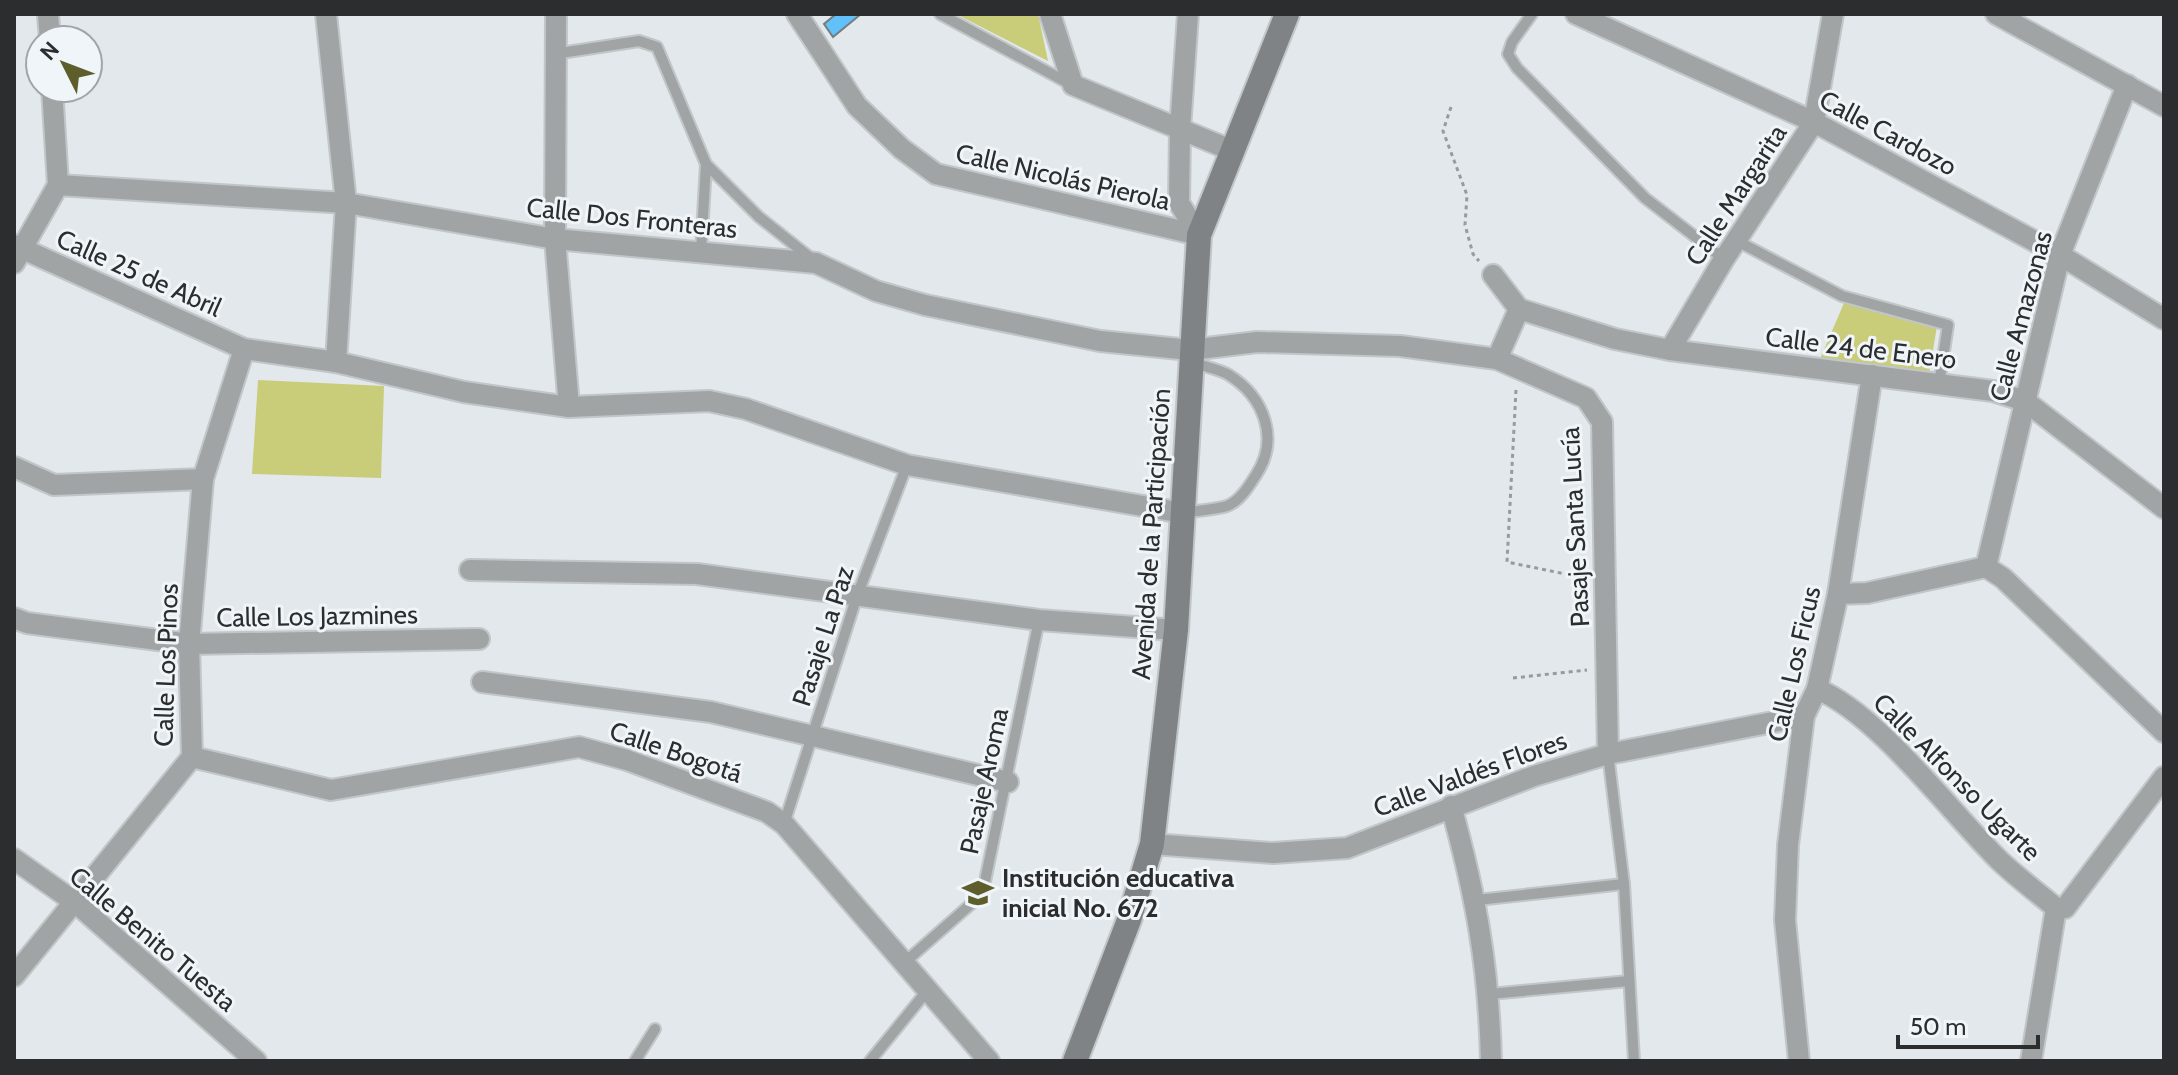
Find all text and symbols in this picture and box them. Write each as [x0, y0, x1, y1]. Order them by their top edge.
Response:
north arrow [24, 24, 104, 104]
text: N [34, 36, 65, 66]
street label: Calle Cardozo [1814, 83, 1962, 183]
street label: Calle Margarita [1679, 118, 1794, 272]
street label: Calle Nicolás Pierola [953, 137, 1174, 217]
street label: Calle Dos Fronteras [525, 191, 739, 245]
street label: Calle 25 de Abril [52, 222, 226, 324]
street label: Calle Amazonas [1983, 227, 2059, 405]
street label: Calle 24 de Enero [1764, 320, 1958, 376]
street label: Avenida de la Participación [1125, 387, 1177, 681]
street label: Pasaje Santa Lucía [1554, 426, 1596, 628]
street label: Pasaje La Paz [785, 562, 861, 710]
street label: Calle Los Pinos [147, 583, 185, 747]
street label: Calle Los Ficus [1761, 583, 1827, 745]
street label: Calle Los Jazmines [216, 598, 418, 634]
street label: Calle Alfonso Ugarte [1867, 687, 2047, 867]
street label: Pasaje Aroma [953, 705, 1015, 857]
street label: Calle Bogotá [606, 714, 747, 790]
street label: Calle Valdés Flores [1369, 724, 1571, 824]
street label: Calle Benito Tuesta [63, 860, 243, 1018]
place label: Institución educativa inicial No. 672 [1002, 862, 1234, 924]
school or university icon: Institución educativa inicial No. 672 [961, 876, 995, 910]
scale bar [1898, 999, 2038, 1049]
text: 50 m [1910, 1012, 1966, 1041]

